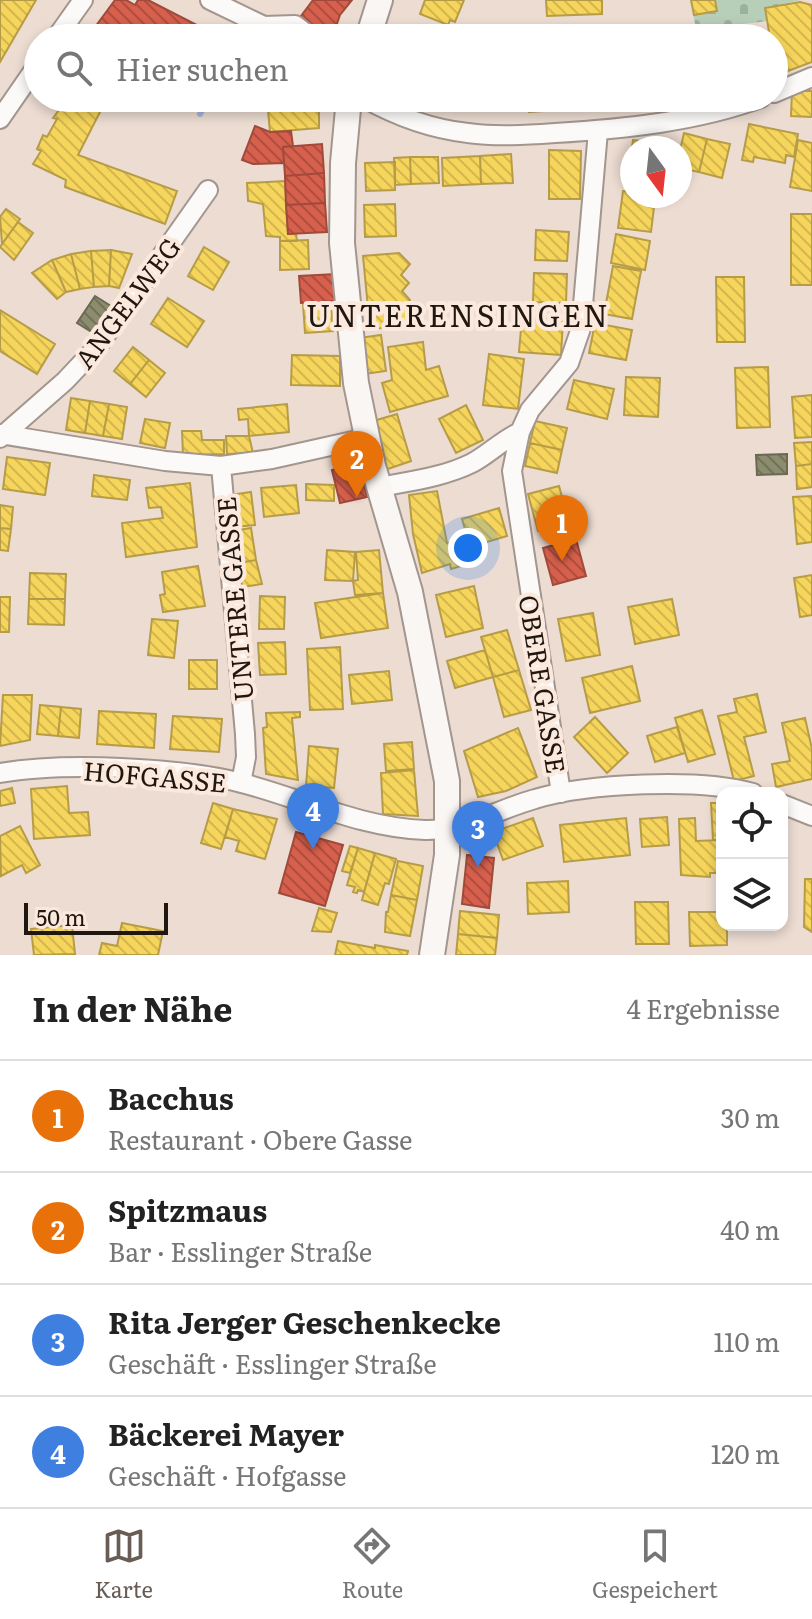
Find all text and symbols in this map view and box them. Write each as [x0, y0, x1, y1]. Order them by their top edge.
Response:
search box [24, 24, 788, 112]
icon: search [52, 46, 96, 90]
text: Hier suchen [116, 46, 289, 90]
north arrow [620, 136, 692, 208]
street label: ANGELWEG [64, 228, 188, 376]
district label: UNTERENSINGEN [306, 292, 610, 336]
pin: 2 [331, 431, 383, 497]
street label: UNTERE GASSE [205, 495, 261, 703]
pin: 1 [536, 495, 588, 561]
your location [448, 528, 488, 568]
street label: OBERE GASSE [511, 592, 577, 776]
street label: HOFGASSE [82, 749, 228, 801]
pin: 4 [287, 783, 339, 849]
map controls [716, 787, 788, 931]
button: locate [716, 787, 788, 859]
pin: 3 [452, 801, 504, 867]
button: layers [716, 859, 788, 931]
scale bar [24, 899, 168, 935]
text: 50 m [36, 900, 86, 933]
text: In der Nähe [32, 982, 232, 1032]
text: 4 Ergebnisse [627, 988, 780, 1027]
text: Bacchus [108, 1075, 234, 1119]
text: 1 [53, 1097, 63, 1136]
text: 30 m [720, 1097, 780, 1136]
text: Restaurant · Obere Gasse [108, 1119, 413, 1158]
text: Spitzmaus [108, 1187, 267, 1231]
text: 2 [51, 1209, 65, 1248]
text: 40 m [720, 1209, 780, 1248]
text: Bar · Esslinger Straße [108, 1231, 372, 1270]
text: Rita Jerger Geschenkecke [108, 1299, 501, 1343]
text: 3 [51, 1321, 65, 1360]
text: 110 m [713, 1321, 780, 1360]
text: Geschäft · Esslinger Straße [108, 1343, 437, 1382]
text: Bäckerei Mayer [108, 1411, 344, 1455]
text: 4 [50, 1433, 66, 1472]
text: 120 m [711, 1433, 780, 1472]
text: Geschäft · Hofgasse [108, 1455, 347, 1494]
tab: Karte [94, 1524, 153, 1605]
tab: Route [342, 1524, 403, 1605]
tab: Gespeichert [592, 1524, 718, 1605]

